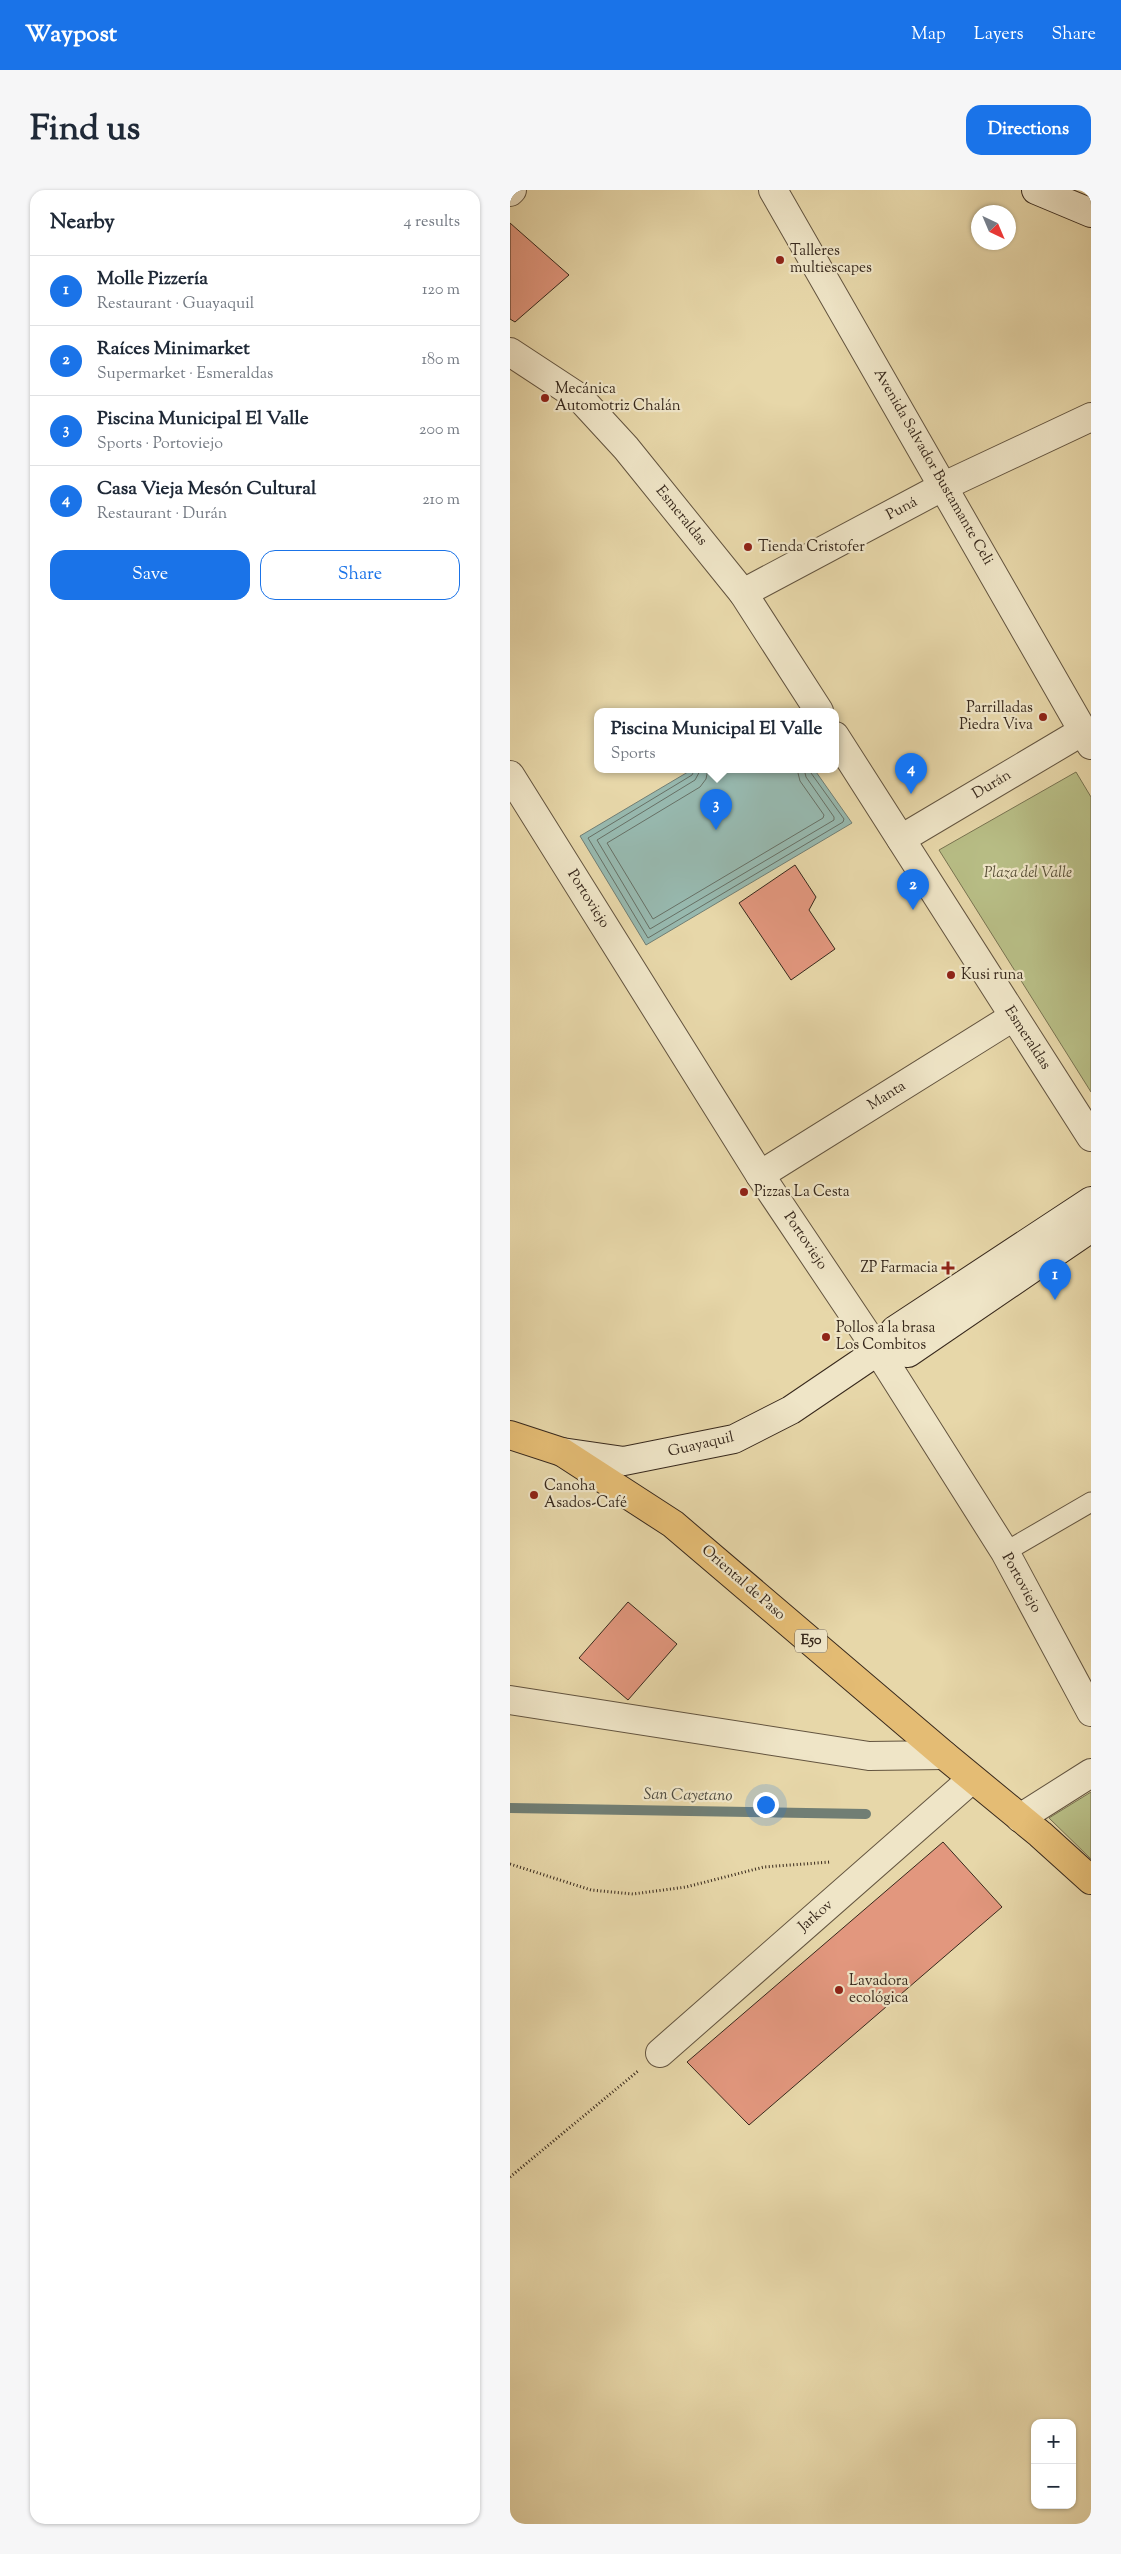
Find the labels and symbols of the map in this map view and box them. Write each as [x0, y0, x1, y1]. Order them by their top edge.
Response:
north arrow [971, 205, 1016, 250]
place label: Talleres multiescapes [790, 241, 872, 279]
marker: Talleres multiescapes [774, 254, 786, 266]
street label: Avenida Salvador Bustamante Celi [868, 365, 998, 569]
place label: Mecánica Automotriz Chalán [555, 379, 681, 417]
marker: Mecánica Automotriz Chalán [539, 392, 551, 404]
street label: Esmeraldas [650, 481, 712, 551]
street label: Puná [883, 492, 921, 526]
place label: Tienda Cristofer [758, 537, 865, 558]
marker: Tienda Cristofer [742, 541, 754, 553]
place label: Parrilladas Piedra Viva [959, 698, 1033, 736]
marker: Parrilladas Piedra Viva [1037, 711, 1049, 723]
pin: 4 [895, 753, 927, 794]
street label: Durán [969, 765, 1015, 805]
pin: 3 [700, 789, 732, 830]
park label: Plaza del Valle [984, 863, 1072, 884]
street label: Portoviejo [562, 866, 614, 932]
pin: 2 [897, 869, 929, 910]
place label: Kusi runa [961, 965, 1023, 986]
marker: Kusi runa [945, 969, 957, 981]
street label: Esmeraldas [999, 1002, 1055, 1074]
street label: Manta [864, 1076, 910, 1116]
place label: Pizzas La Cesta [754, 1182, 850, 1203]
marker: Pizzas La Cesta [738, 1186, 750, 1198]
street label: Portoviejo [778, 1208, 832, 1274]
place label: ZP Farmacia [860, 1258, 938, 1279]
pin: 1 [1039, 1259, 1071, 1300]
marker: ZP Farmacia [942, 1262, 954, 1274]
place label: Pollos a la brasa Los Combitos [836, 1318, 936, 1356]
marker: Pollos a la brasa Los Combitos [820, 1331, 832, 1343]
street label: Guayaquil [666, 1427, 736, 1463]
place label: Canoha Asados-Café [544, 1476, 627, 1514]
marker: Canoha Asados-Café [528, 1489, 540, 1501]
street label: Oriental de Paso [696, 1540, 790, 1626]
street label: Portoviejo [996, 1549, 1046, 1617]
road number: E50 [795, 1630, 827, 1652]
water label: San Cayetano [643, 1784, 733, 1808]
your location [753, 1792, 779, 1818]
street label: Jarkov [793, 1895, 838, 1938]
place label: Lavadora ecológica [849, 1971, 908, 2009]
marker: Lavadora ecológica [833, 1984, 845, 1996]

